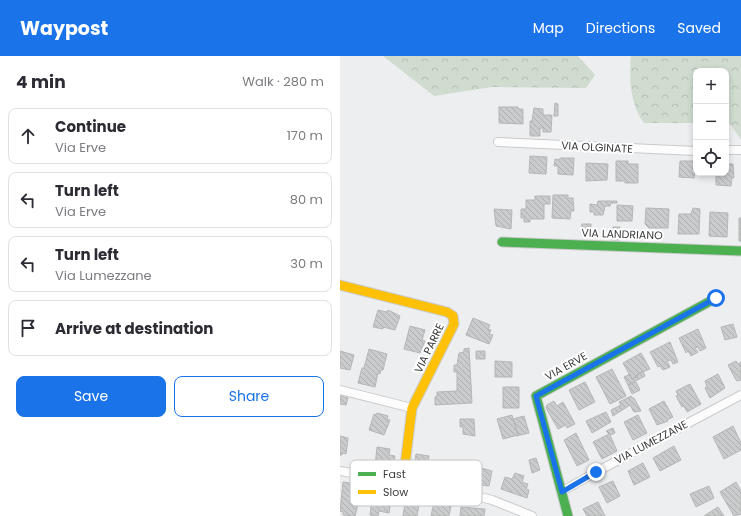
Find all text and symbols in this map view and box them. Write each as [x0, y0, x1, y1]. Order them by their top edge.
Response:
text: Waypost [20, 15, 108, 42]
text: Map [533, 18, 564, 38]
text: Directions [586, 18, 655, 38]
text: Saved [677, 18, 721, 38]
map controls [693, 68, 729, 176]
button: + [693, 68, 729, 104]
text: 4 min [16, 70, 66, 94]
text: Walk · 280 m [242, 72, 324, 91]
button: − [693, 104, 729, 140]
text: Continue [55, 116, 126, 137]
icon: ahead [17, 125, 39, 147]
text: 170 m [287, 126, 323, 145]
street label: VIA OLGINATE [561, 137, 633, 157]
text: Via Erve [55, 138, 106, 157]
button: locate [693, 140, 729, 176]
text: Turn left [55, 180, 119, 201]
icon: left [17, 189, 39, 211]
text: 80 m [290, 190, 323, 209]
text: Via Erve [55, 202, 106, 221]
street label: VIA LANDRIANO [581, 225, 663, 243]
text: Turn left [55, 244, 119, 265]
icon: left [17, 253, 39, 275]
text: 30 m [290, 254, 323, 273]
text: Via Lumezzane [55, 266, 152, 285]
route start [707, 289, 725, 307]
icon: arrive [17, 317, 39, 339]
text: Arrive at destination [55, 318, 213, 339]
street label: VIA PARRE [410, 321, 448, 375]
street label: VIA ERVE [542, 348, 590, 384]
button: Save [16, 376, 166, 417]
button: Share [174, 376, 324, 417]
street label: VIA LUMEZZANE [612, 416, 690, 468]
legend [350, 460, 482, 506]
route end [587, 463, 605, 481]
text: Fast [383, 466, 406, 482]
text: Slow [383, 484, 408, 500]

